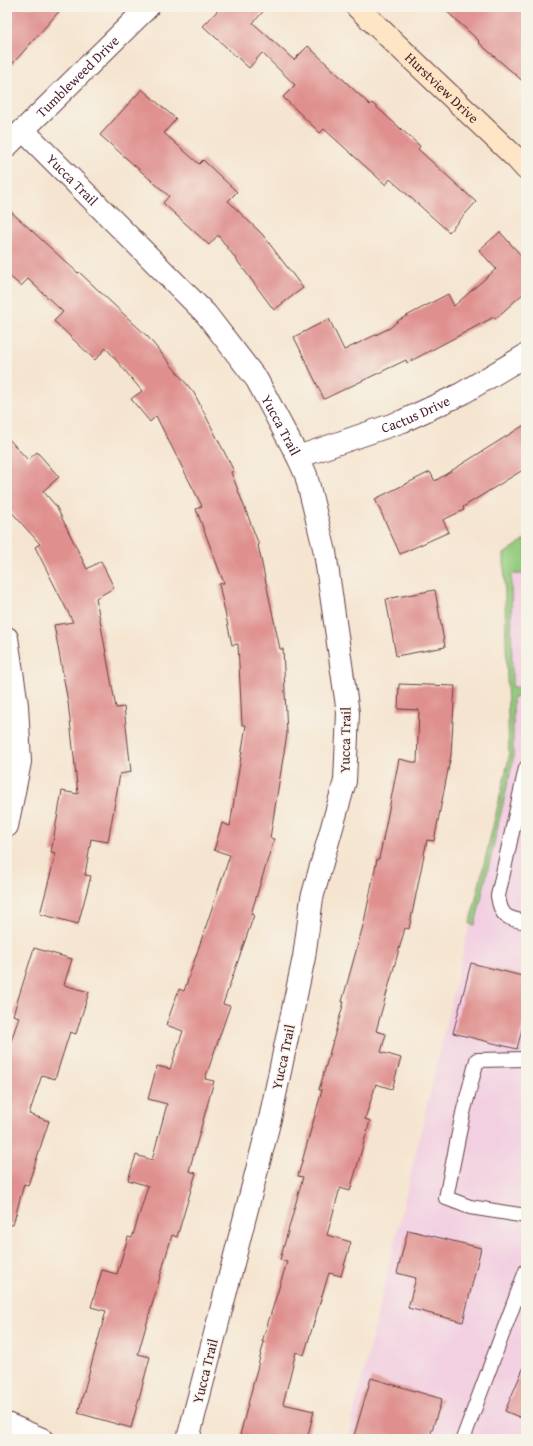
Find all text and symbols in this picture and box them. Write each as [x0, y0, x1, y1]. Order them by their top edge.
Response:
street label: Tumbleweed Drive [31, 31, 124, 122]
street label: Hurstview Drive [400, 48, 484, 128]
street label: Yucca Trail [42, 149, 103, 210]
street label: Cactus Drive [378, 390, 453, 438]
street label: Yucca Trail [257, 391, 305, 459]
street label: Yucca Trail [334, 707, 356, 773]
street label: Yucca Trail [266, 1023, 300, 1091]
street label: Yucca Trail [187, 1336, 223, 1405]

